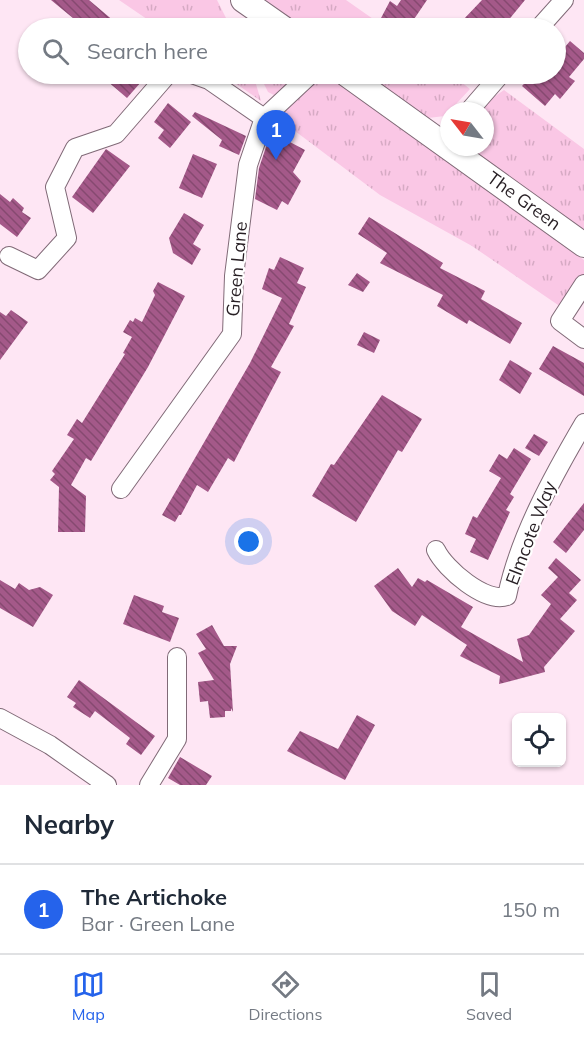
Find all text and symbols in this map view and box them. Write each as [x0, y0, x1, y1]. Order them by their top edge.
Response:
search box [18, 18, 566, 84]
icon: search [39, 35, 72, 68]
text: Search here [87, 37, 208, 65]
north arrow [440, 102, 494, 156]
pin: 1 [256, 110, 296, 160]
street label: The Green [483, 166, 566, 235]
street label: Green Lane [221, 220, 252, 317]
street label: Elmcote Way [500, 477, 561, 588]
your location [234, 527, 263, 556]
map controls [512, 713, 566, 767]
button: locate [512, 713, 566, 767]
text: Nearby [24, 808, 114, 841]
text: The Artichoke [81, 883, 227, 911]
text: 1 [38, 897, 50, 922]
text: 150 m [501, 897, 560, 922]
text: Bar · Green Lane [81, 911, 235, 936]
tab: Map [72, 968, 105, 1024]
tab: Directions [248, 968, 322, 1024]
tab: Saved [466, 968, 512, 1024]

